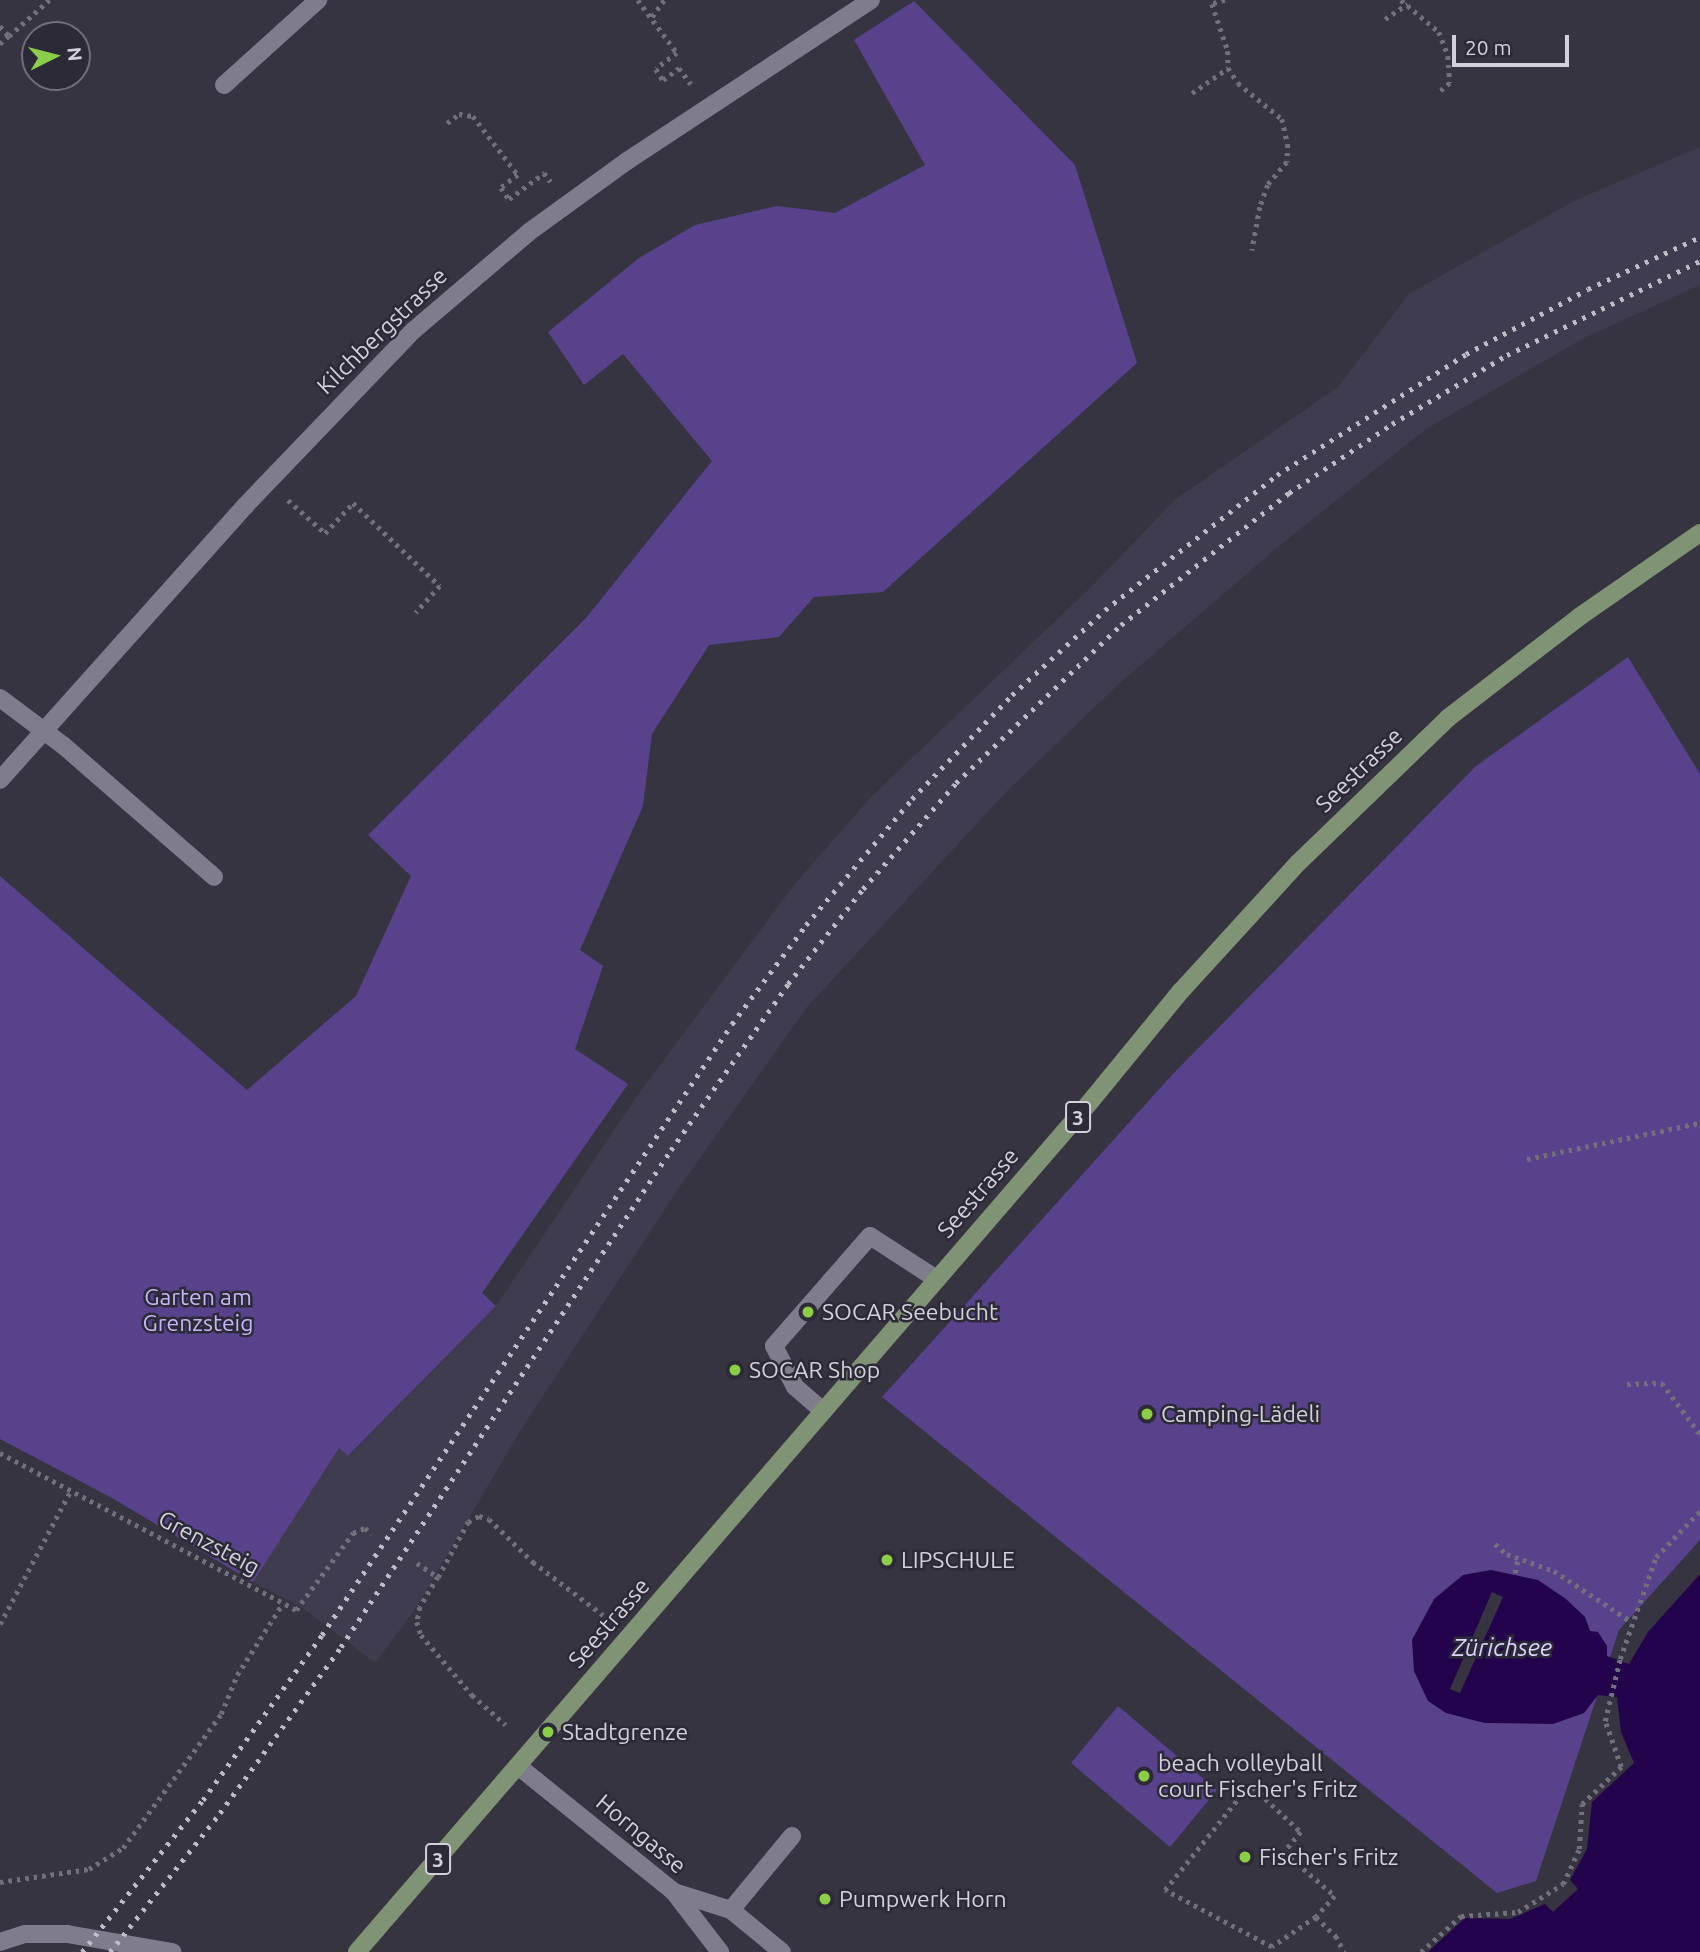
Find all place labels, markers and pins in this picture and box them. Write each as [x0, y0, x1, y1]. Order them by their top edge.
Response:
place label: SOCAR Seebucht [822, 1298, 998, 1326]
marker: SOCAR Seebucht [800, 1304, 816, 1320]
place label: SOCAR Shop [749, 1356, 880, 1384]
marker: SOCAR Shop [727, 1362, 743, 1378]
place label: Camping-Lädeli [1161, 1400, 1320, 1428]
marker: Camping-Lädeli [1139, 1406, 1155, 1422]
place label: LIPSCHULE [901, 1546, 1015, 1574]
marker: LIPSCHULE [879, 1552, 895, 1568]
place label: Stadtgrenze [562, 1718, 688, 1746]
marker: Stadtgrenze [540, 1724, 556, 1740]
place label: beach volleyball court Fischer's Fritz [1158, 1749, 1358, 1803]
marker: beach volleyball court Fischer's Fritz [1136, 1768, 1152, 1784]
place label: Fischer's Fritz [1259, 1843, 1398, 1871]
marker: Fischer's Fritz [1237, 1849, 1253, 1865]
place label: Pumpwerk Horn [839, 1885, 1007, 1913]
marker: Pumpwerk Horn [817, 1891, 833, 1907]

